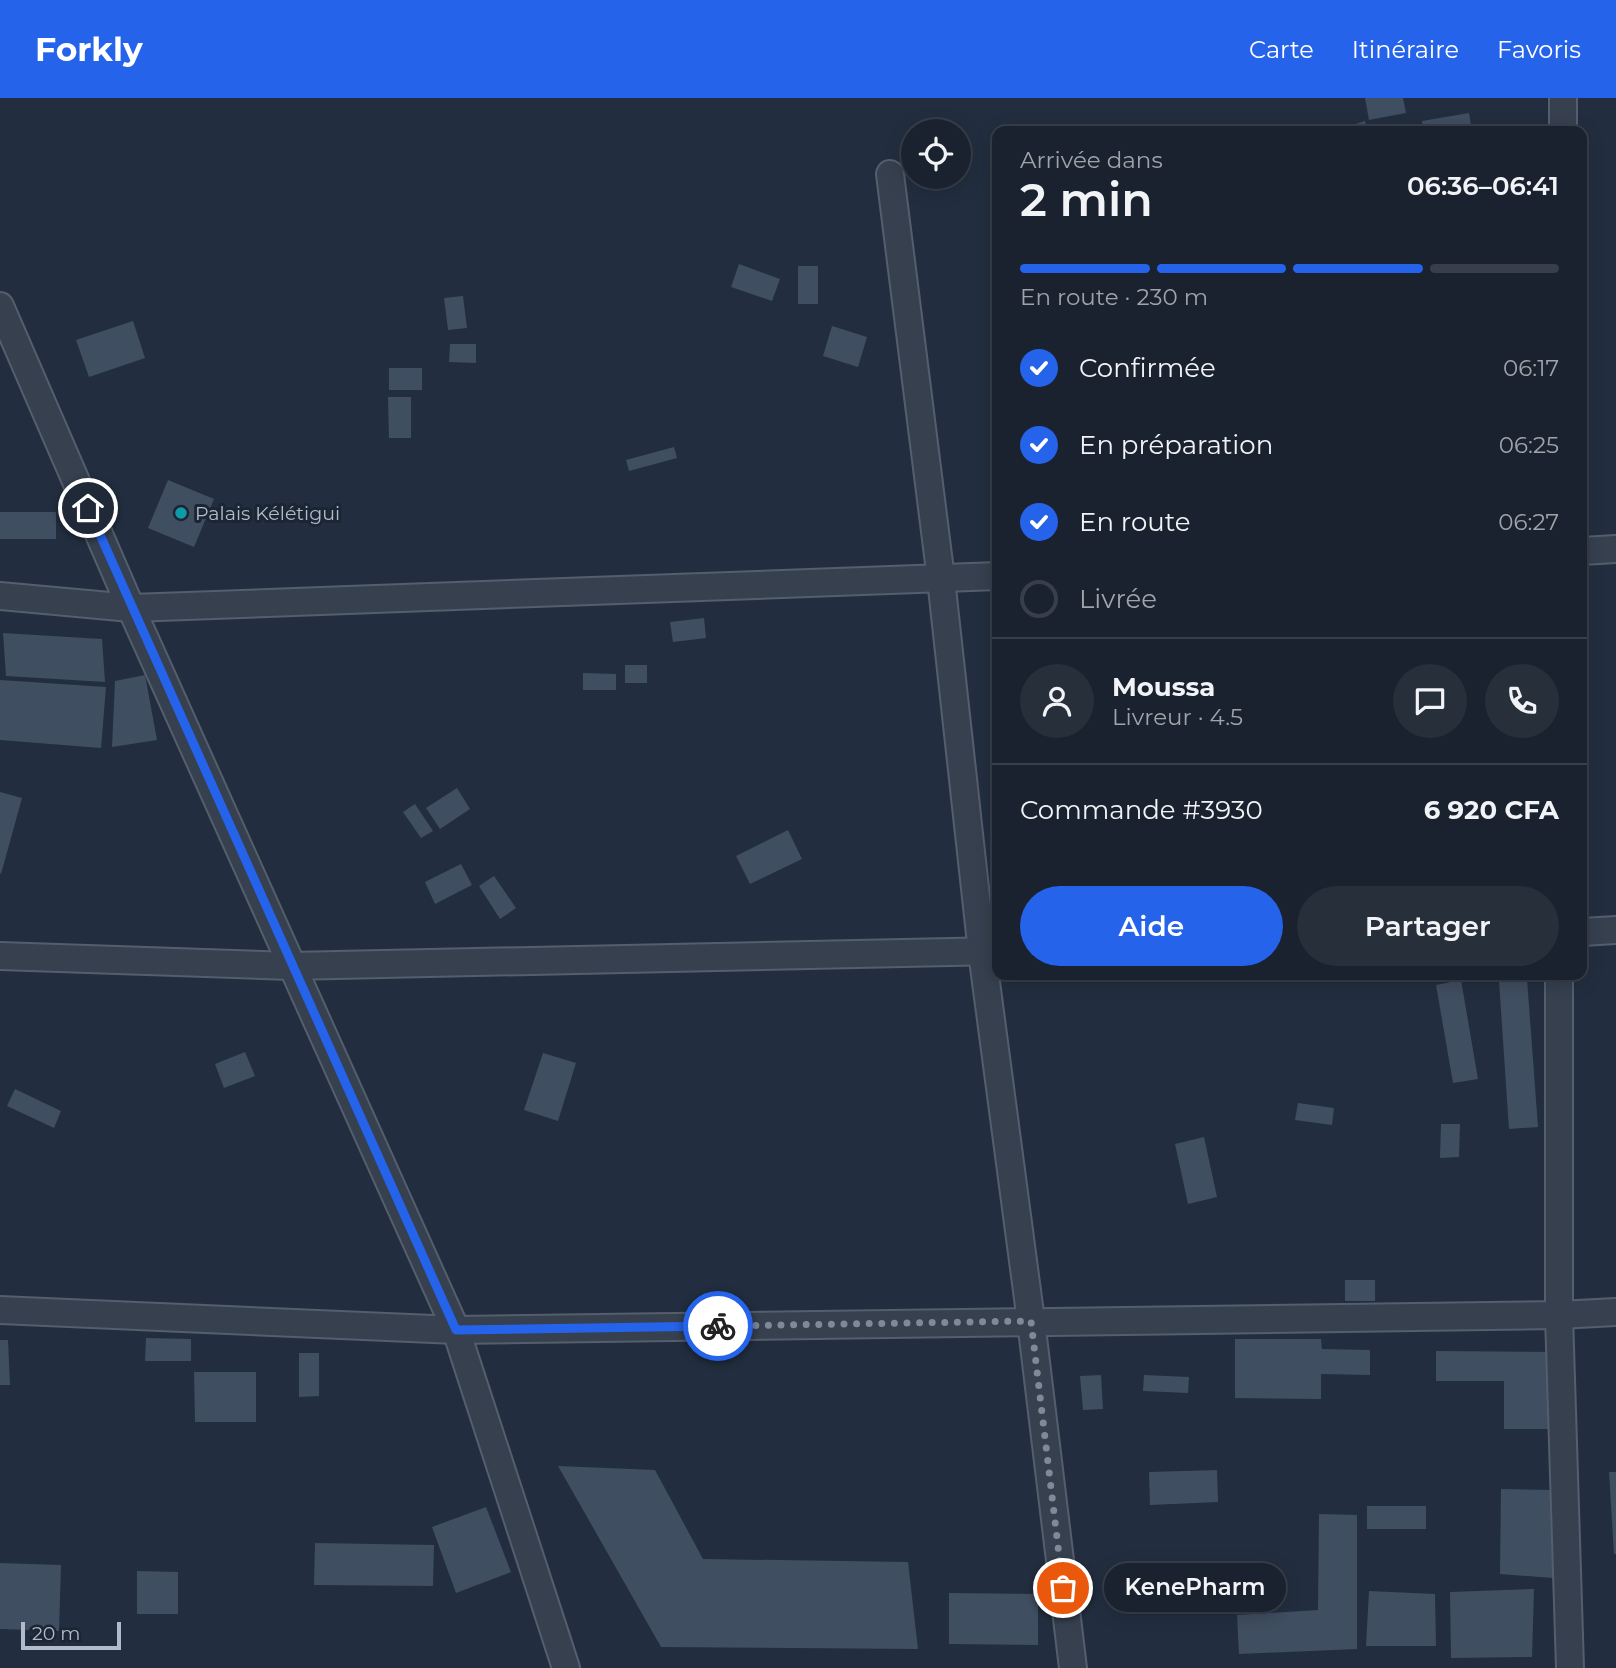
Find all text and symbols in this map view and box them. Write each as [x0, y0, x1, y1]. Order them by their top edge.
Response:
text: Forkly [35, 29, 143, 69]
text: Carte [1249, 35, 1314, 64]
text: Itinéraire [1352, 35, 1459, 64]
text: Favoris [1497, 35, 1581, 64]
map controls [901, 119, 971, 189]
button: locate [901, 119, 971, 189]
text: Arrivée dans [1020, 146, 1163, 174]
text: 06:36–06:41 [1407, 170, 1559, 202]
text: 2 min [1020, 171, 1153, 228]
text: En route · 230 m [1020, 283, 1208, 311]
icon: check [1020, 349, 1058, 387]
text: Confirmée [1079, 352, 1216, 384]
text: 06:17 [1503, 354, 1559, 382]
icon: check [1020, 426, 1058, 464]
text: En préparation [1079, 429, 1273, 461]
text: 06:25 [1499, 431, 1559, 459]
pin [58, 478, 118, 538]
icon: home [69, 489, 107, 527]
place label: Palais Kélétigui [195, 502, 340, 525]
icon: check [1020, 503, 1058, 541]
marker: Palais Kélétigui [173, 505, 189, 521]
text: En route [1079, 506, 1190, 538]
text: 06:27 [1498, 508, 1559, 536]
text: Livrée [1079, 583, 1157, 615]
button: person [1020, 664, 1094, 738]
button: chat [1393, 664, 1467, 738]
button: phone [1485, 664, 1559, 738]
text: Moussa [1112, 671, 1215, 703]
text: Livreur · 4.5 [1112, 703, 1243, 731]
text: Commande #3930 [1020, 794, 1263, 826]
text: 6 920 CFA [1424, 794, 1559, 826]
button: Aide [1020, 886, 1283, 966]
button: Partager [1297, 886, 1559, 966]
courier [683, 1291, 753, 1361]
icon: bike [699, 1307, 737, 1345]
pin [1033, 1558, 1093, 1618]
callout: KenePharm [1105, 1564, 1287, 1612]
icon: bag [1044, 1569, 1082, 1607]
text: KenePharm [1125, 1573, 1265, 1601]
scale bar [21, 1619, 121, 1651]
text: 20 m [32, 1622, 80, 1645]

